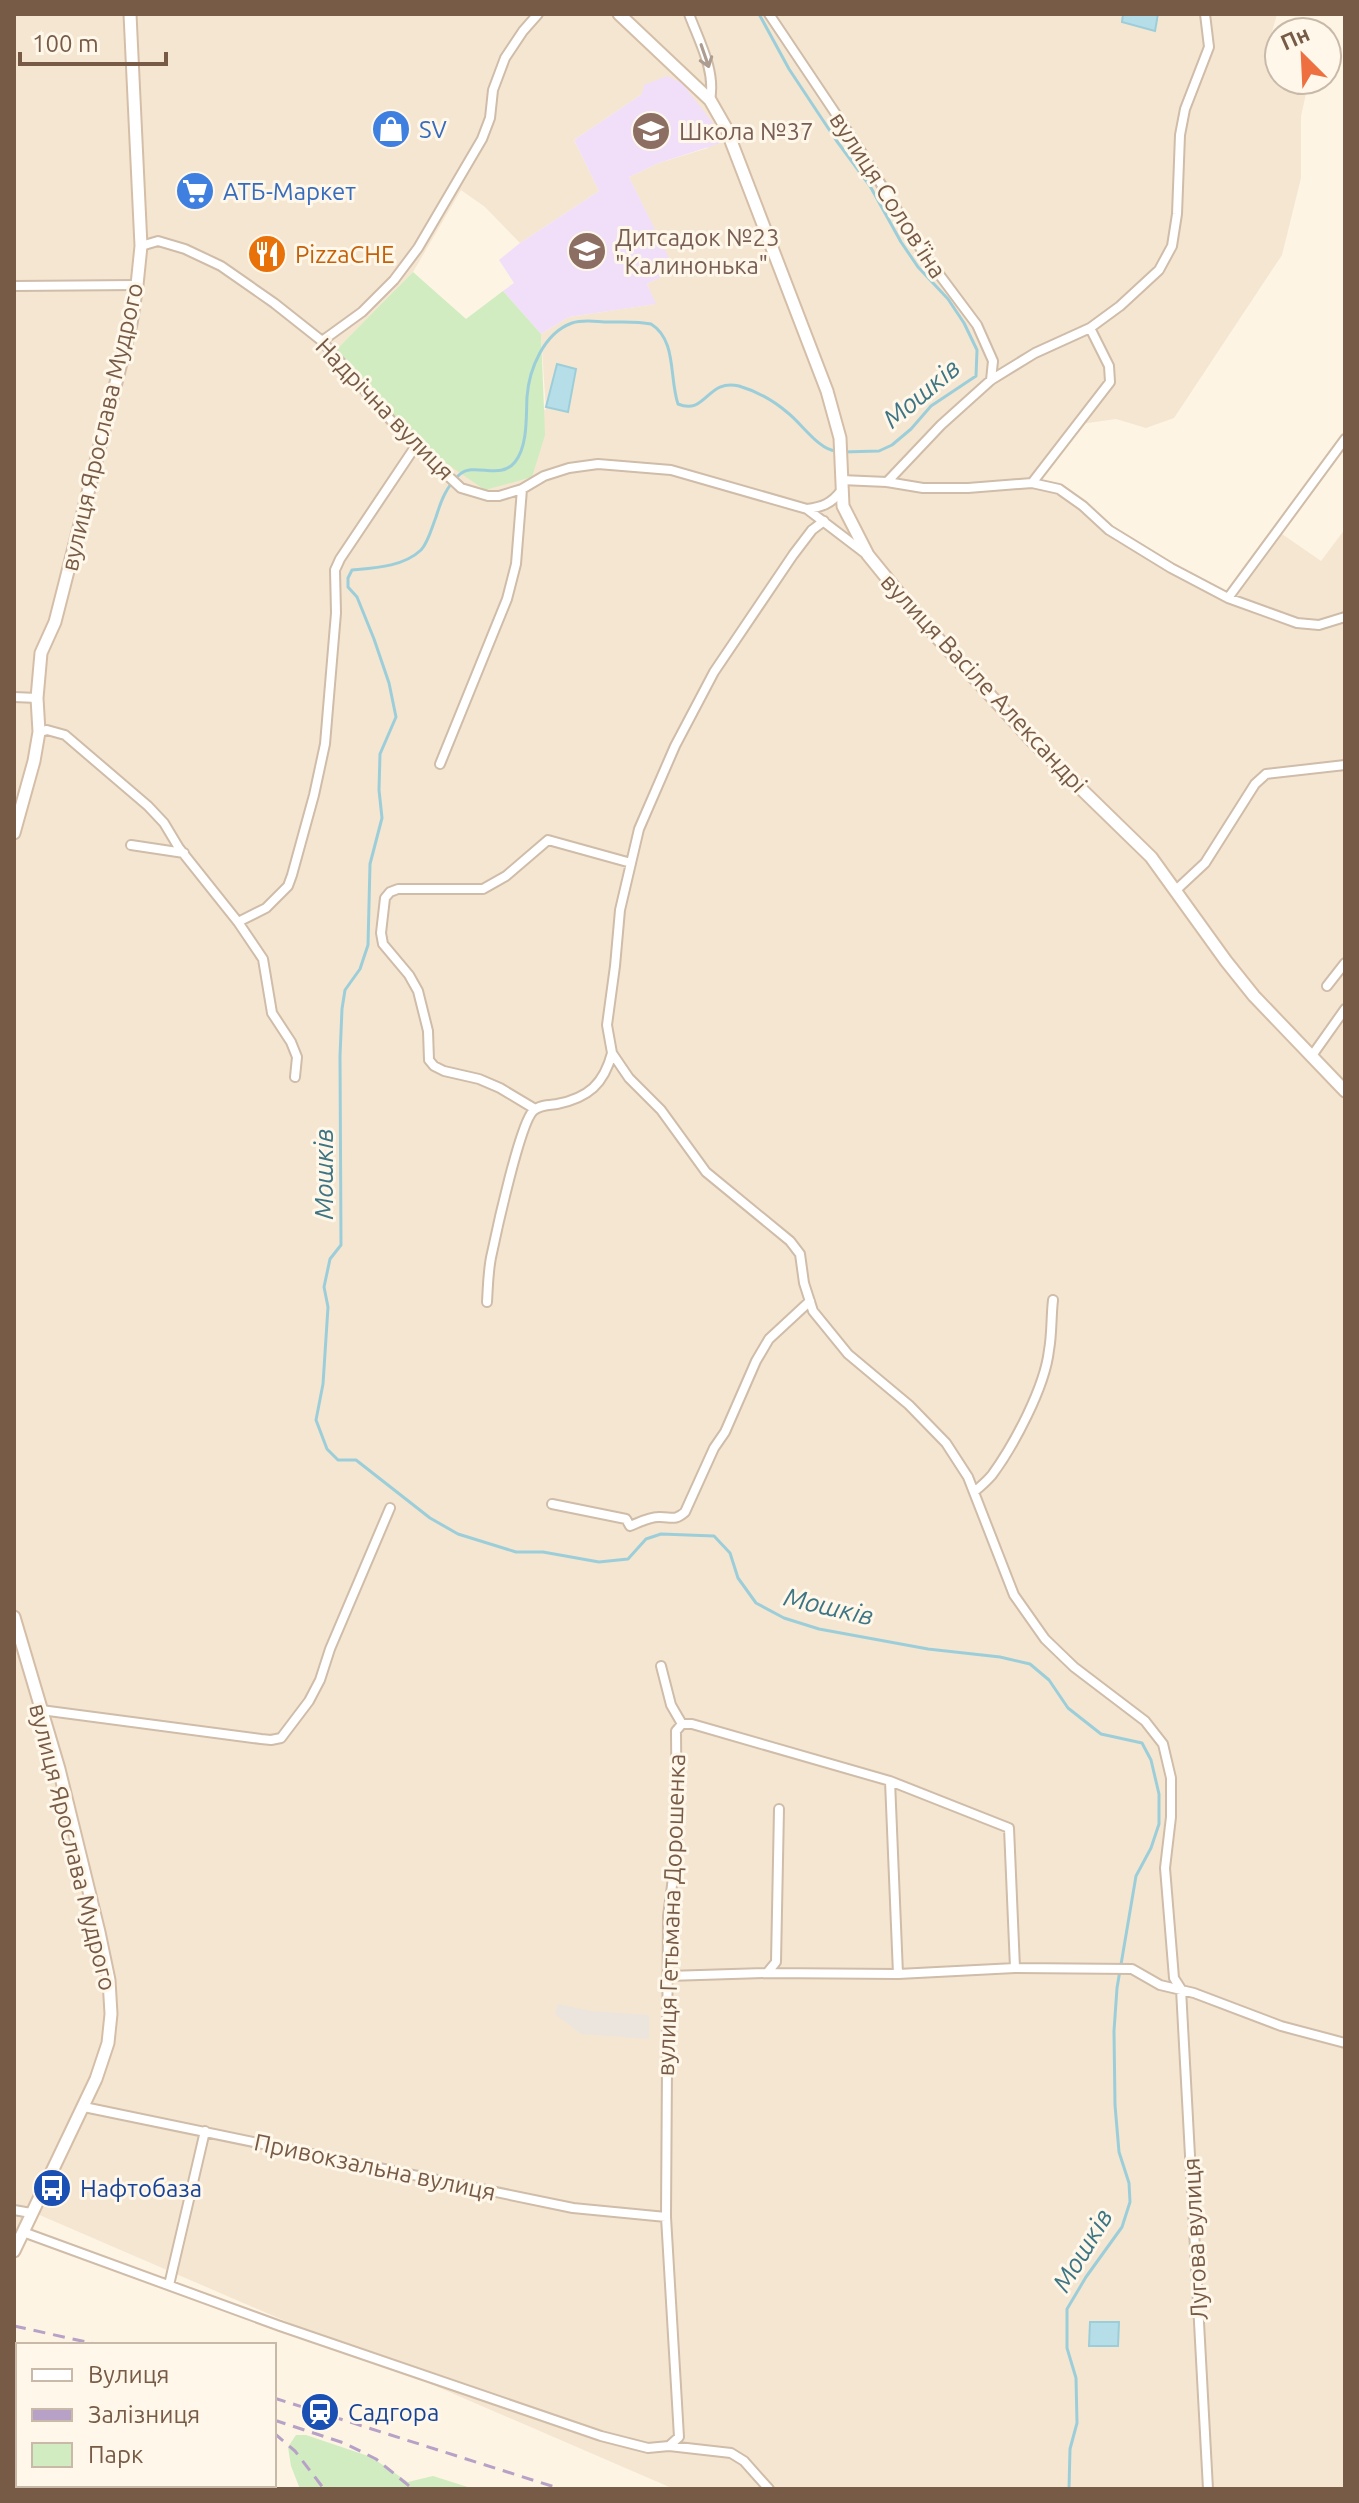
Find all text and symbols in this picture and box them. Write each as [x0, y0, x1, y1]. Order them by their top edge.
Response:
scale bar [20, 16, 166, 66]
north arrow [1263, 16, 1343, 96]
text: Пн [1276, 20, 1313, 55]
text: 100 m [32, 30, 99, 57]
one-way arrow [698, 44, 713, 69]
street label: вулиця Солов'їна [824, 107, 952, 283]
shop icon: SV [370, 108, 412, 150]
school or university icon: Школа №37 [630, 110, 672, 152]
place label: SV [419, 116, 447, 143]
place label: Школа №37 [679, 118, 814, 145]
supermarket icon: АТБ-Маркет [174, 170, 216, 212]
place label: АТБ-Маркет [223, 178, 356, 205]
place label: Дитсадок №23 "Калинонька" [615, 224, 780, 279]
school or university icon: Дитсадок №23 "Калинонька" [566, 230, 608, 272]
restaurant icon: PizzaCHE [246, 233, 288, 275]
place label: PizzaCHE [295, 241, 394, 268]
street label: вулиця Ярослава Мудрого [56, 280, 148, 574]
street label: Надрічна вулиця [310, 332, 460, 486]
water label: Мошків [877, 353, 965, 433]
street label: вулиця Васіле Александрі [875, 568, 1093, 798]
water label: Мошків [309, 1128, 338, 1220]
water label: Мошків [781, 1582, 877, 1630]
street label: вулиця Ярослава Мудрого [24, 1701, 122, 1993]
street label: вулиця Гетьмана Дорошенка [652, 1753, 690, 2077]
street label: Привокзальна вулиця [252, 2128, 498, 2206]
street label: Лугова вулиця [1177, 2157, 1213, 2321]
bus stop icon: Нафтобаза [31, 2167, 73, 2209]
place label: Нафтобаза [80, 2175, 202, 2202]
water label: Мошків [1046, 2203, 1118, 2297]
legend [16, 2343, 276, 2487]
text: Вулиця [88, 2361, 170, 2388]
station icon: Садгора [299, 2391, 341, 2433]
place label: Садгора [348, 2399, 439, 2426]
text: Залізниця [88, 2401, 200, 2428]
text: Парк [88, 2441, 143, 2468]

